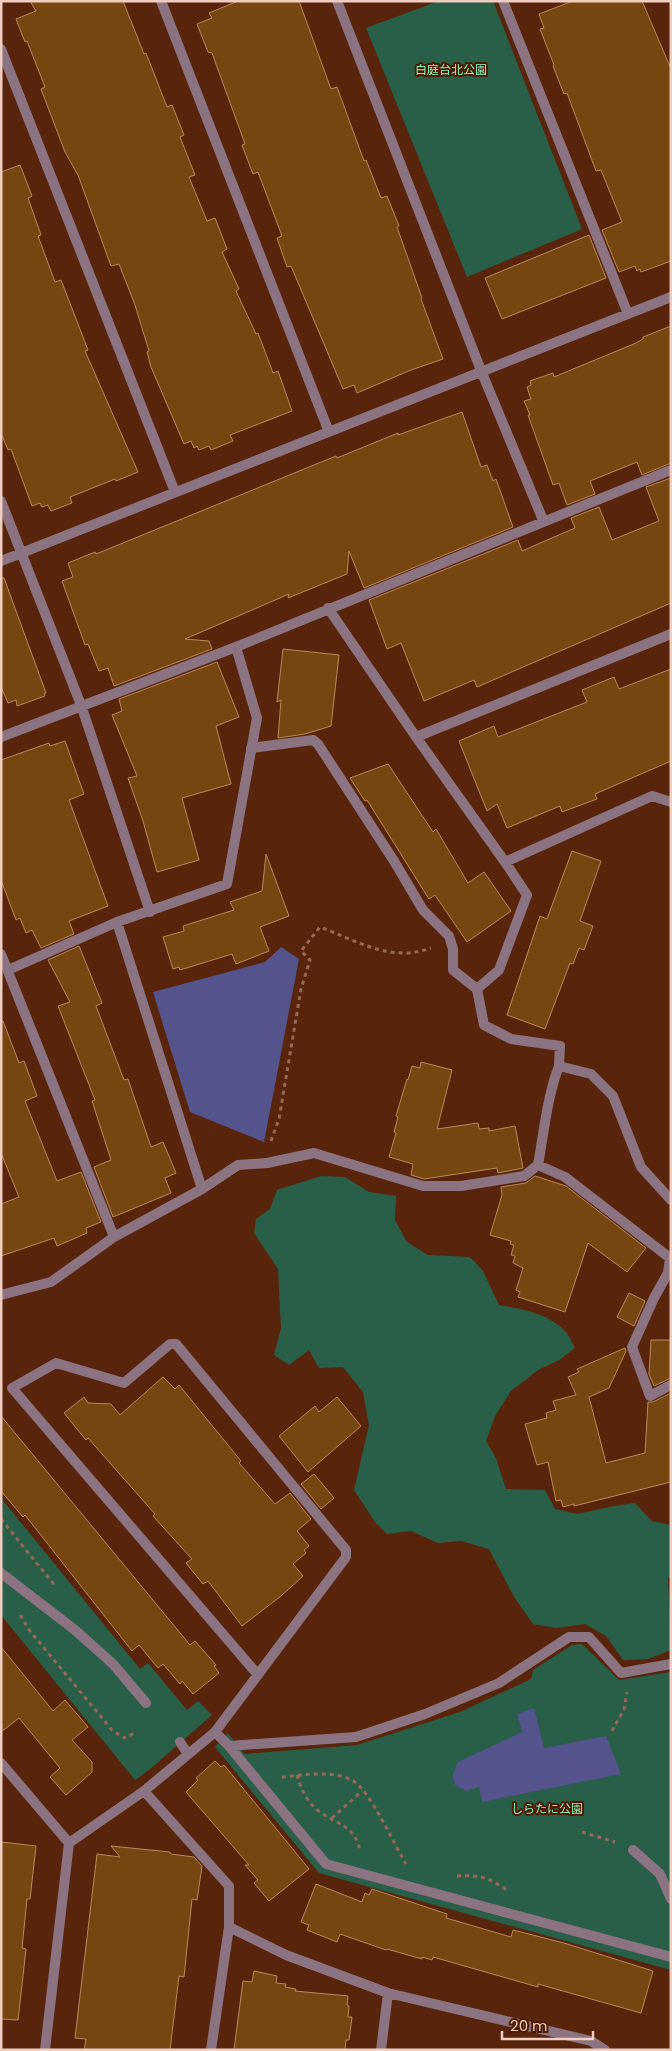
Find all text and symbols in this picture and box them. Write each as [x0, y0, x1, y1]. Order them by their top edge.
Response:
park label: 白庭台北公園 [415, 61, 487, 78]
park label: しらたに公園 [511, 1800, 583, 1817]
scale bar [502, 2008, 593, 2040]
text: 20 m [510, 2015, 548, 2036]

